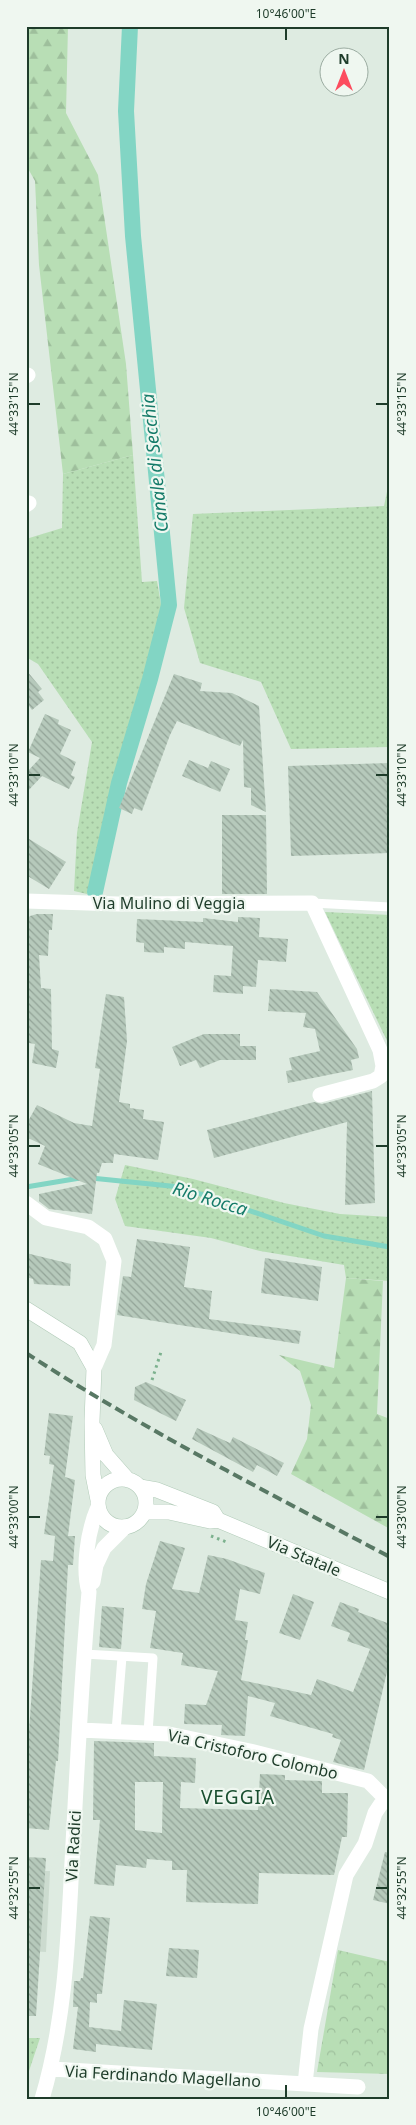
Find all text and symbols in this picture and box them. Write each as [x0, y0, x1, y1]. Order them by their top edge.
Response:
text: 10°46'00"E [256, 5, 316, 22]
north arrow [318, 48, 368, 98]
text: N [338, 49, 350, 68]
text: 44°33'15"N [5, 372, 22, 436]
text: 44°33'15"N [393, 372, 410, 436]
water label: Canale di Secchia [135, 393, 173, 534]
text: 44°33'10"N [5, 743, 22, 807]
text: 44°33'10"N [393, 743, 410, 807]
street label: Via Mulino di Veggia [93, 892, 245, 914]
text: 44°33'05"N [5, 1114, 22, 1178]
text: 44°33'05"N [393, 1114, 410, 1178]
water label: Rio Rocca [170, 1175, 251, 1221]
text: 44°33'00"N [5, 1485, 22, 1549]
text: 44°33'00"N [393, 1485, 410, 1549]
street label: Via Statale [264, 1531, 344, 1581]
street label: Via Cristoforo Colombo [166, 1724, 340, 1784]
district label: VEGGIA [201, 1784, 275, 1810]
street label: Via Radici [60, 1810, 86, 1882]
text: 44°32'55"N [5, 1856, 22, 1920]
text: 44°32'55"N [393, 1856, 410, 1920]
street label: Via Ferdinando Magellano [65, 2060, 261, 2092]
text: 10°46'00"E [256, 2103, 316, 2120]

